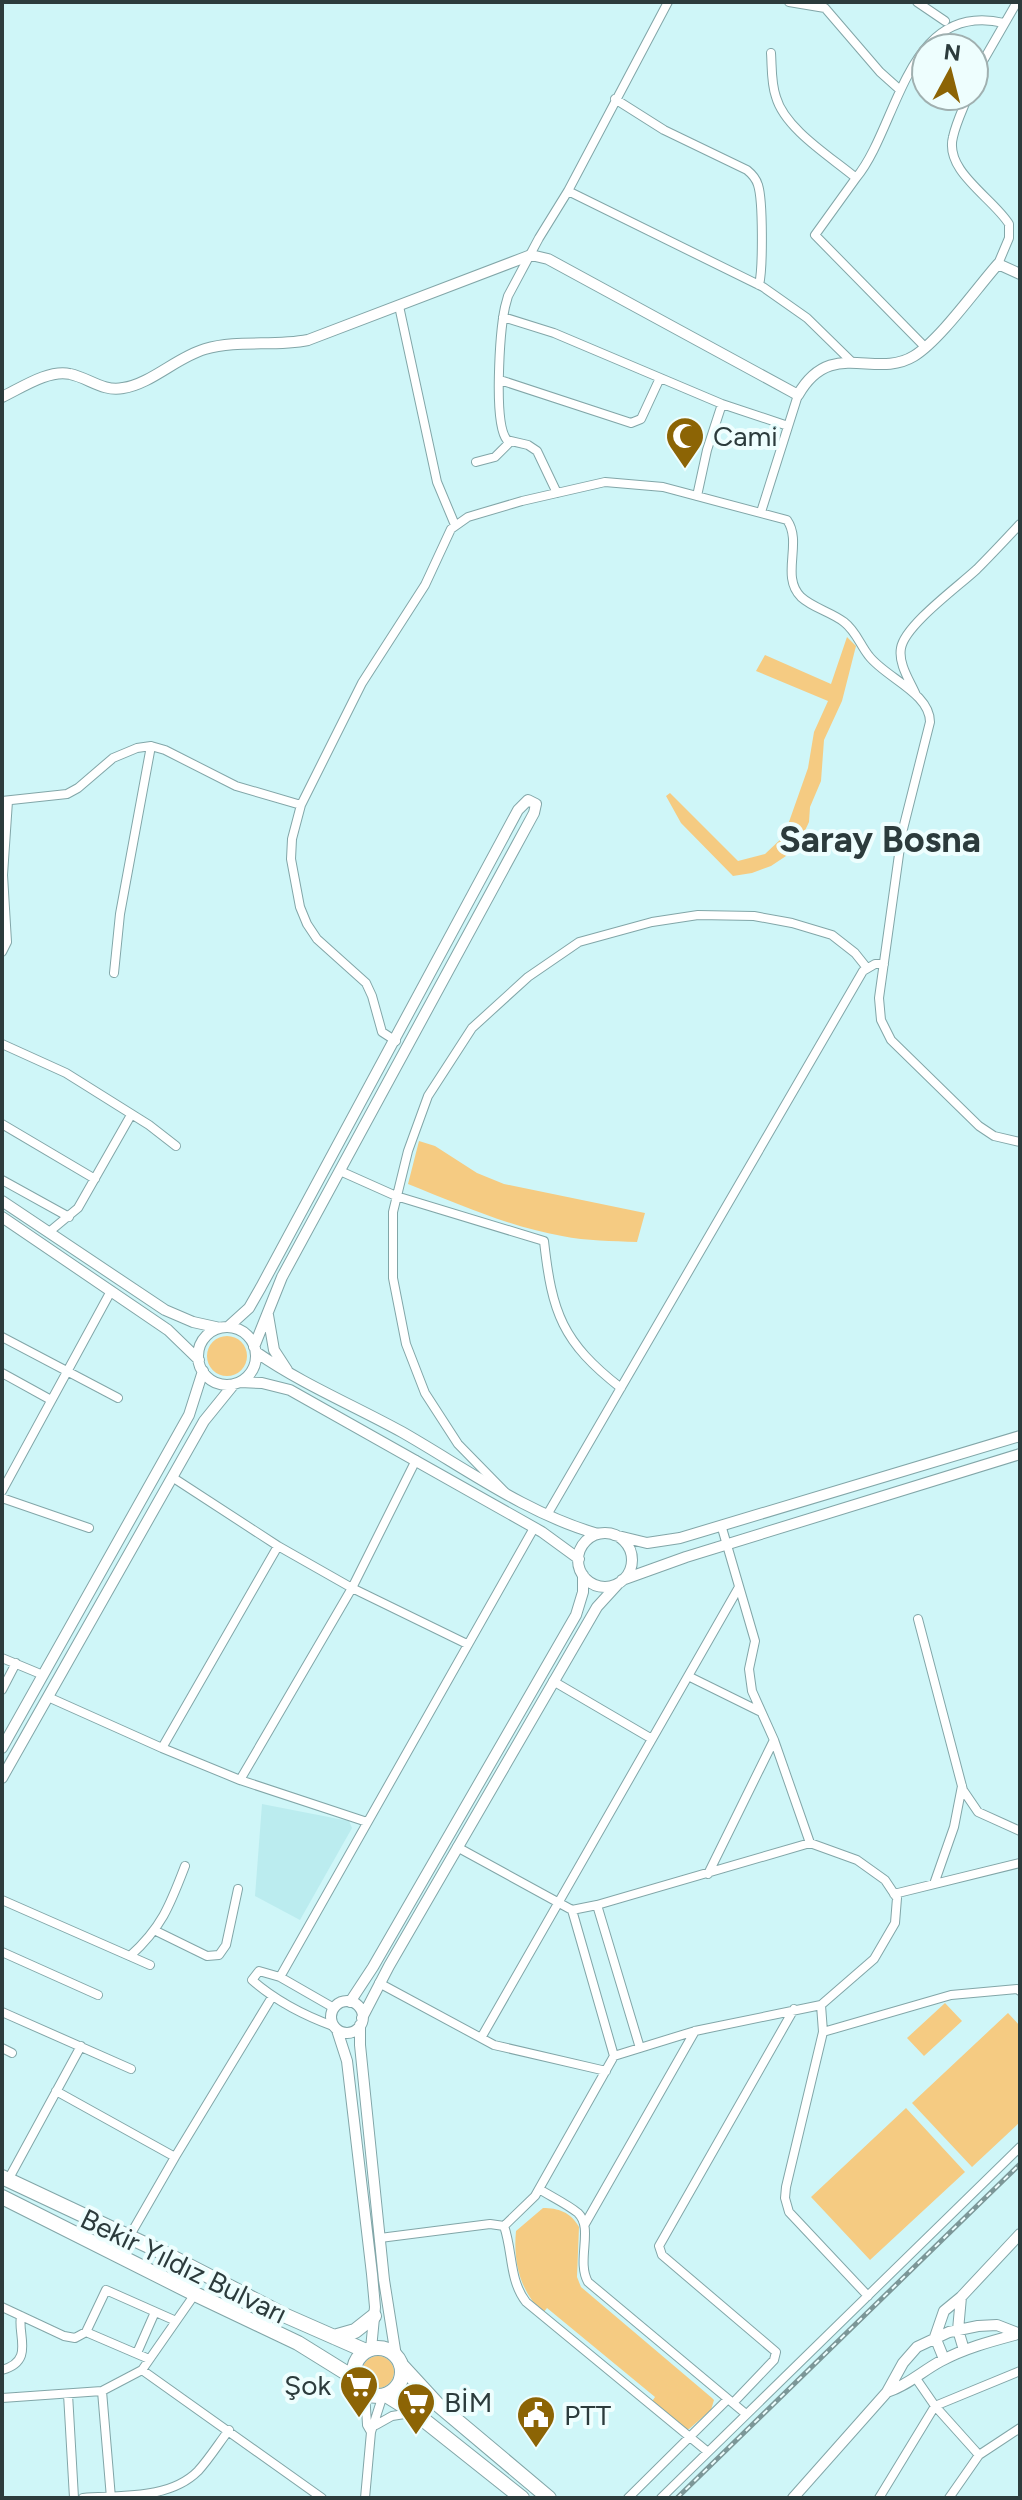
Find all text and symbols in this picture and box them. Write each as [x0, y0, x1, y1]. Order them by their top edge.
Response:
north arrow [910, 32, 990, 112]
text: N [942, 38, 962, 67]
mosque icon: Cami [664, 415, 706, 470]
place label: Cami [713, 419, 778, 453]
district label: Saray Bosna [779, 818, 981, 861]
street label: Bekir Yıldız Bulvarı [75, 2201, 293, 2331]
supermarket icon: Şok [338, 2364, 380, 2419]
place label: Şok [284, 2368, 331, 2402]
supermarket icon: BİM [395, 2381, 437, 2436]
place label: BİM [444, 2385, 492, 2419]
public building icon: PTT [515, 2394, 557, 2449]
place label: PTT [564, 2398, 612, 2432]

